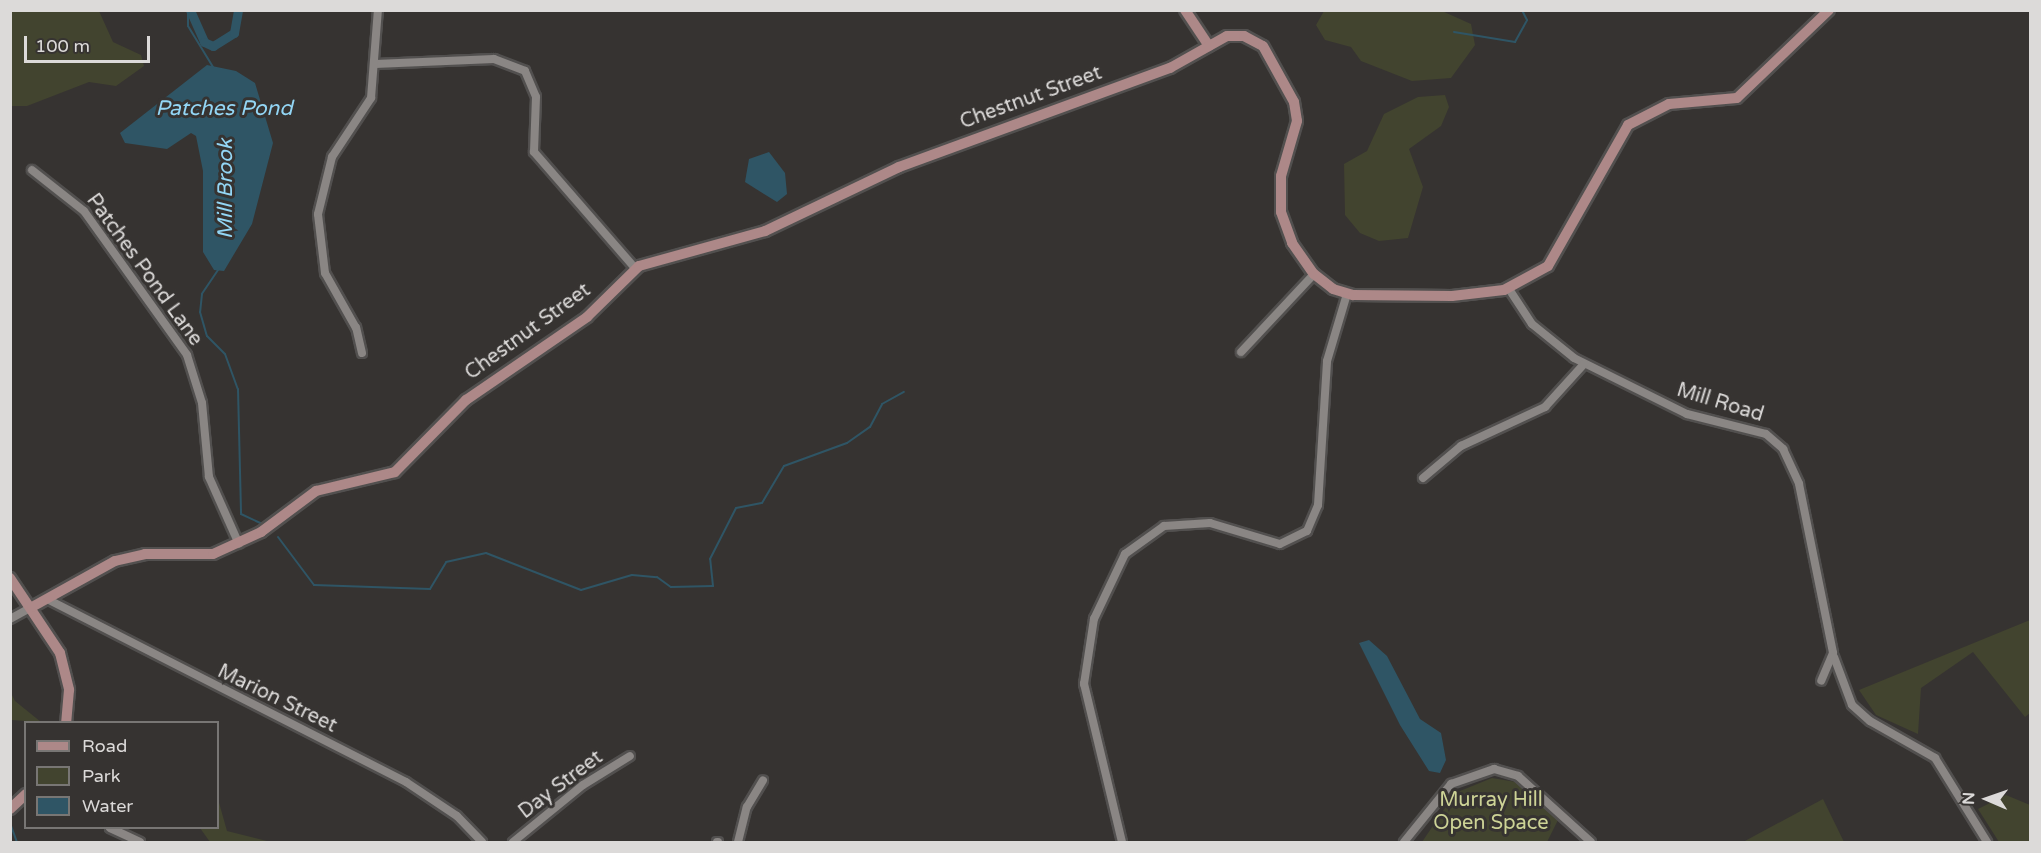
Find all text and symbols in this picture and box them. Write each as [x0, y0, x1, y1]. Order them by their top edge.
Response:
scale bar [27, 24, 153, 62]
text: 100 m [35, 35, 90, 57]
street label: Chestnut Street [957, 61, 1105, 135]
water label: Patches Pond [155, 96, 293, 122]
water label: Mill Brook [213, 139, 239, 239]
street label: Patches Pond Lane [81, 189, 207, 351]
street label: Chestnut Street [461, 279, 595, 385]
street label: Mill Road [1674, 378, 1766, 428]
street label: Marion Street [213, 660, 341, 738]
legend [24, 721, 219, 829]
text: Road [82, 735, 127, 757]
street label: Day Street [514, 746, 608, 824]
text: Park [82, 765, 120, 787]
north arrow [1957, 769, 2017, 829]
park label: Murray Hill Open Space [1433, 788, 1549, 835]
text: N [1959, 792, 1979, 805]
text: Water [82, 795, 133, 817]

